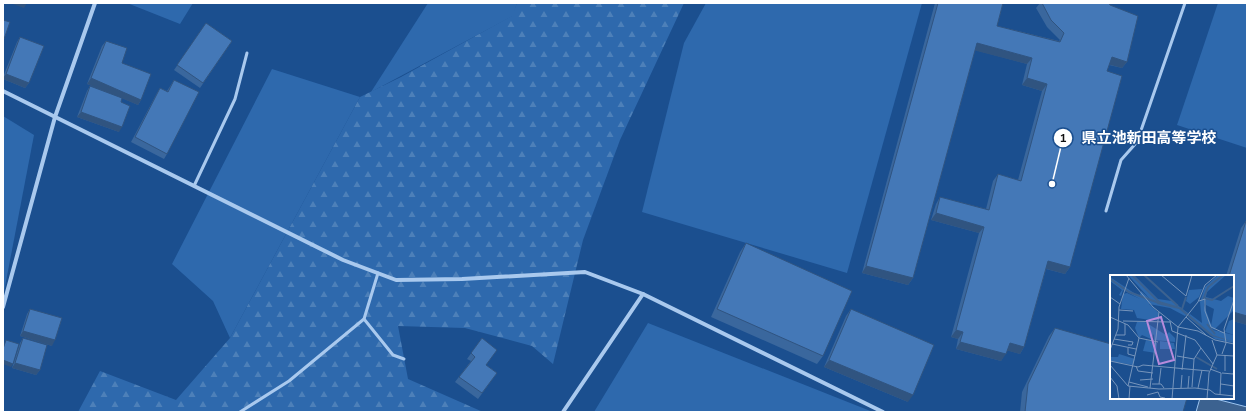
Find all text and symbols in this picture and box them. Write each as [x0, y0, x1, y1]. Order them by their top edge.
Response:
callout: 県立池新田高等学校 [1053, 124, 1224, 151]
text: 県立池新田高等学校 [1081, 128, 1217, 148]
text: 1 [1059, 130, 1067, 146]
inset map [1110, 275, 1234, 399]

